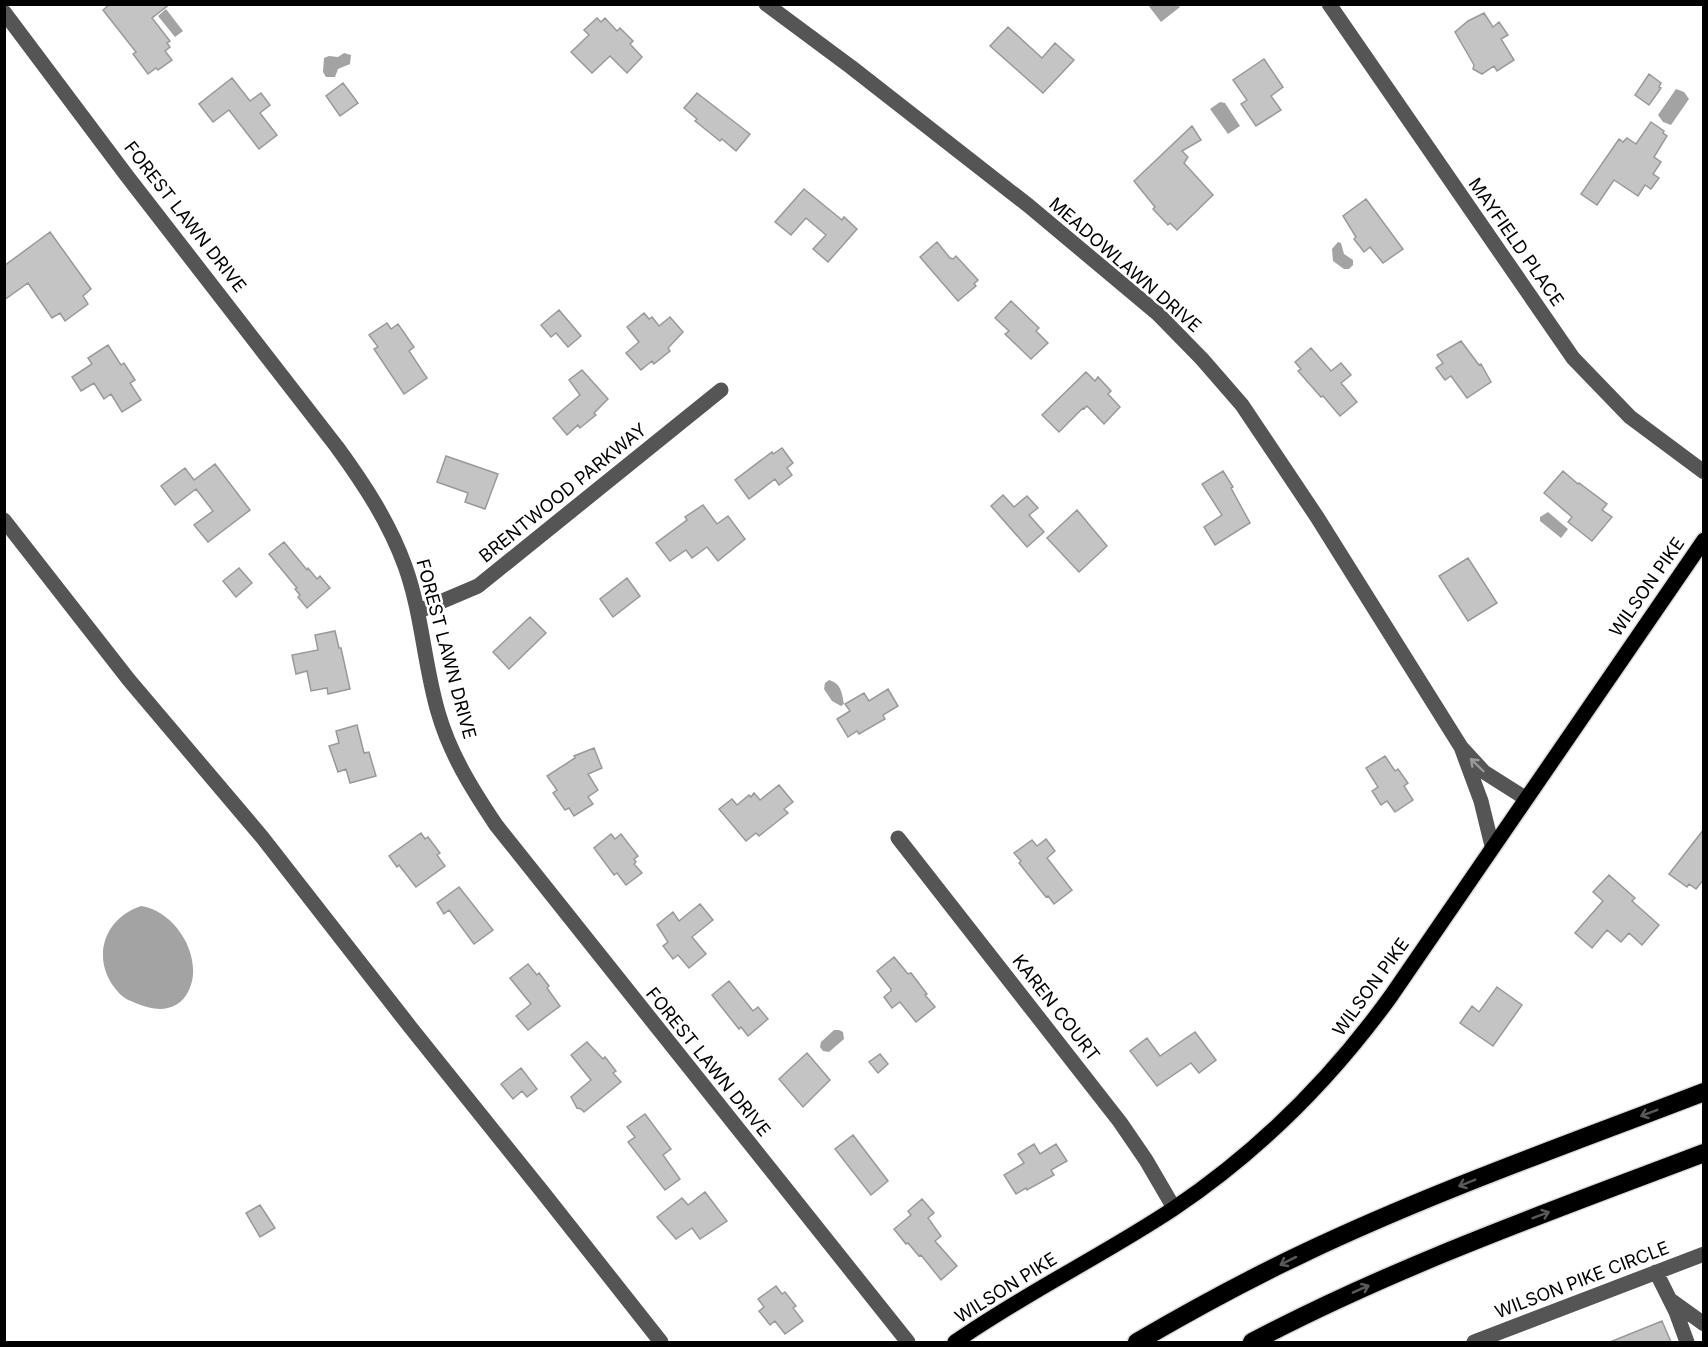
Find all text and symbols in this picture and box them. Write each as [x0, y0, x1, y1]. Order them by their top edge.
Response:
street label: FOREST LAWN DRIVE [120, 137, 251, 296]
street label: MAYFIELD PLACE [1464, 174, 1568, 310]
street label: MEADOWLAWN DRIVE [1045, 193, 1206, 336]
street label: BRENTWOOD PARKWAY [475, 419, 650, 567]
street label: WILSON PIKE [1605, 533, 1688, 640]
street label: FOREST LAWN DRIVE [412, 557, 481, 741]
one-way arrow [1470, 758, 1485, 773]
street label: WILSON PIKE [1328, 934, 1413, 1040]
street label: KAREN COURT [1008, 950, 1104, 1065]
street label: FOREST LAWN DRIVE [642, 983, 775, 1140]
one-way arrow [1640, 1109, 1659, 1120]
one-way arrow [1458, 1179, 1477, 1190]
one-way arrow [1532, 1209, 1550, 1220]
street label: WILSON PIKE CIRCLE [1492, 1237, 1672, 1322]
street label: WILSON PIKE [951, 1248, 1060, 1327]
one-way arrow [1280, 1256, 1298, 1268]
one-way arrow [1351, 1283, 1370, 1294]

